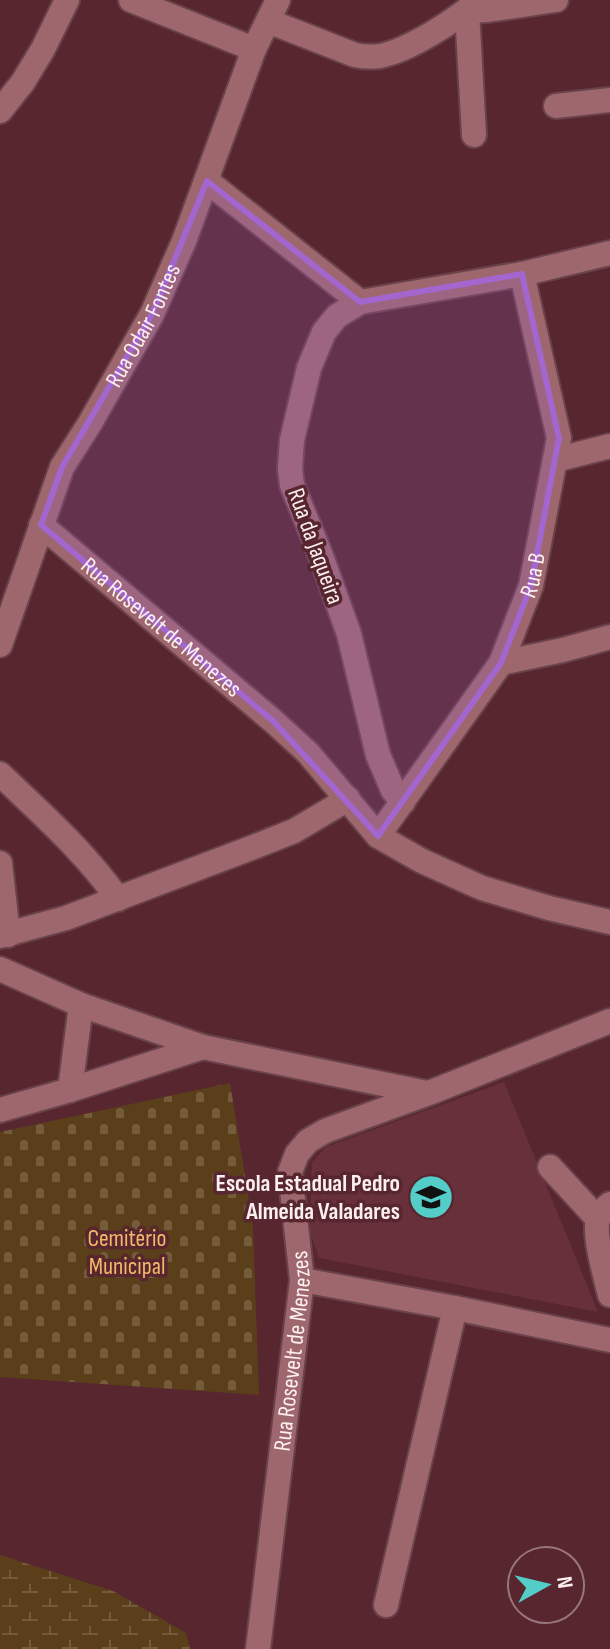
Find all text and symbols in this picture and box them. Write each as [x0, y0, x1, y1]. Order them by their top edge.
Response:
street label: Rua Odair Fontes [99, 259, 187, 392]
street label: Rua da Jaqueira [281, 484, 350, 608]
street label: Rua B [514, 550, 552, 602]
street label: Rua Rosevelt de Menezes [75, 551, 248, 703]
place label: Escola Estadual Pedro Almeida Valadares [215, 1169, 400, 1226]
school or university icon: Escola Estadual Pedro Almeida Valadares [407, 1173, 455, 1221]
park label: Cemitério Municipal [87, 1224, 167, 1281]
street label: Rua Rosevelt de Menezes [268, 1249, 317, 1453]
north arrow [506, 1545, 586, 1625]
text: N [550, 1575, 579, 1590]

